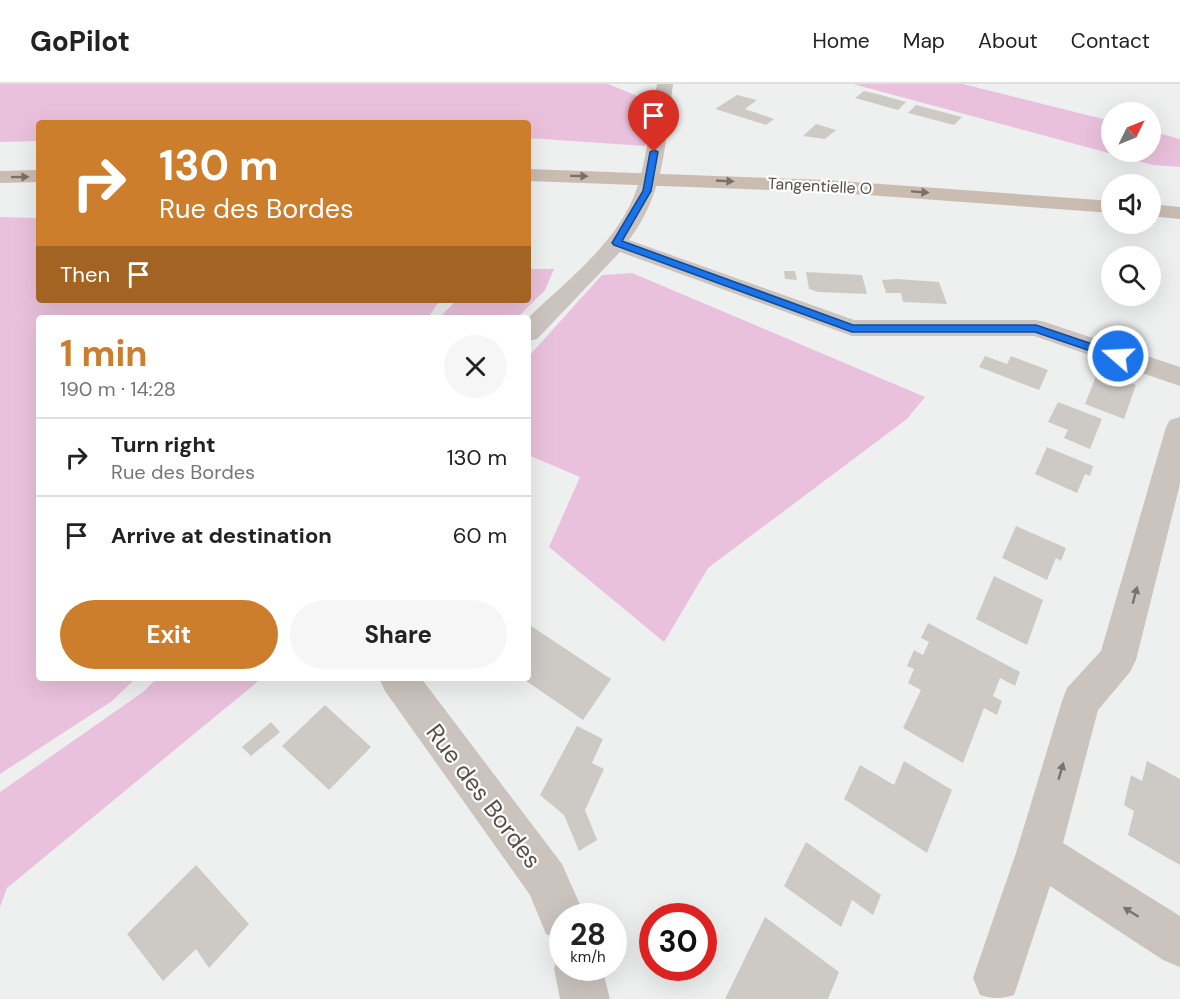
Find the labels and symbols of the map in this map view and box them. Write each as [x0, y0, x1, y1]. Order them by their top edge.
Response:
pin [628, 90, 679, 152]
north arrow [1101, 102, 1161, 162]
one-way arrow [569, 171, 588, 181]
one-way arrow [10, 172, 29, 181]
street label: Tangentielle O [767, 173, 873, 199]
one-way arrow [715, 177, 734, 186]
one-way arrow [910, 187, 929, 197]
position arrow [1086, 324, 1150, 388]
one-way arrow [1131, 586, 1140, 604]
street label: Rue des Bordes [420, 718, 548, 874]
one-way arrow [1057, 762, 1066, 780]
speed limit sign: 30 [639, 903, 717, 981]
one-way arrow [1123, 906, 1139, 918]

